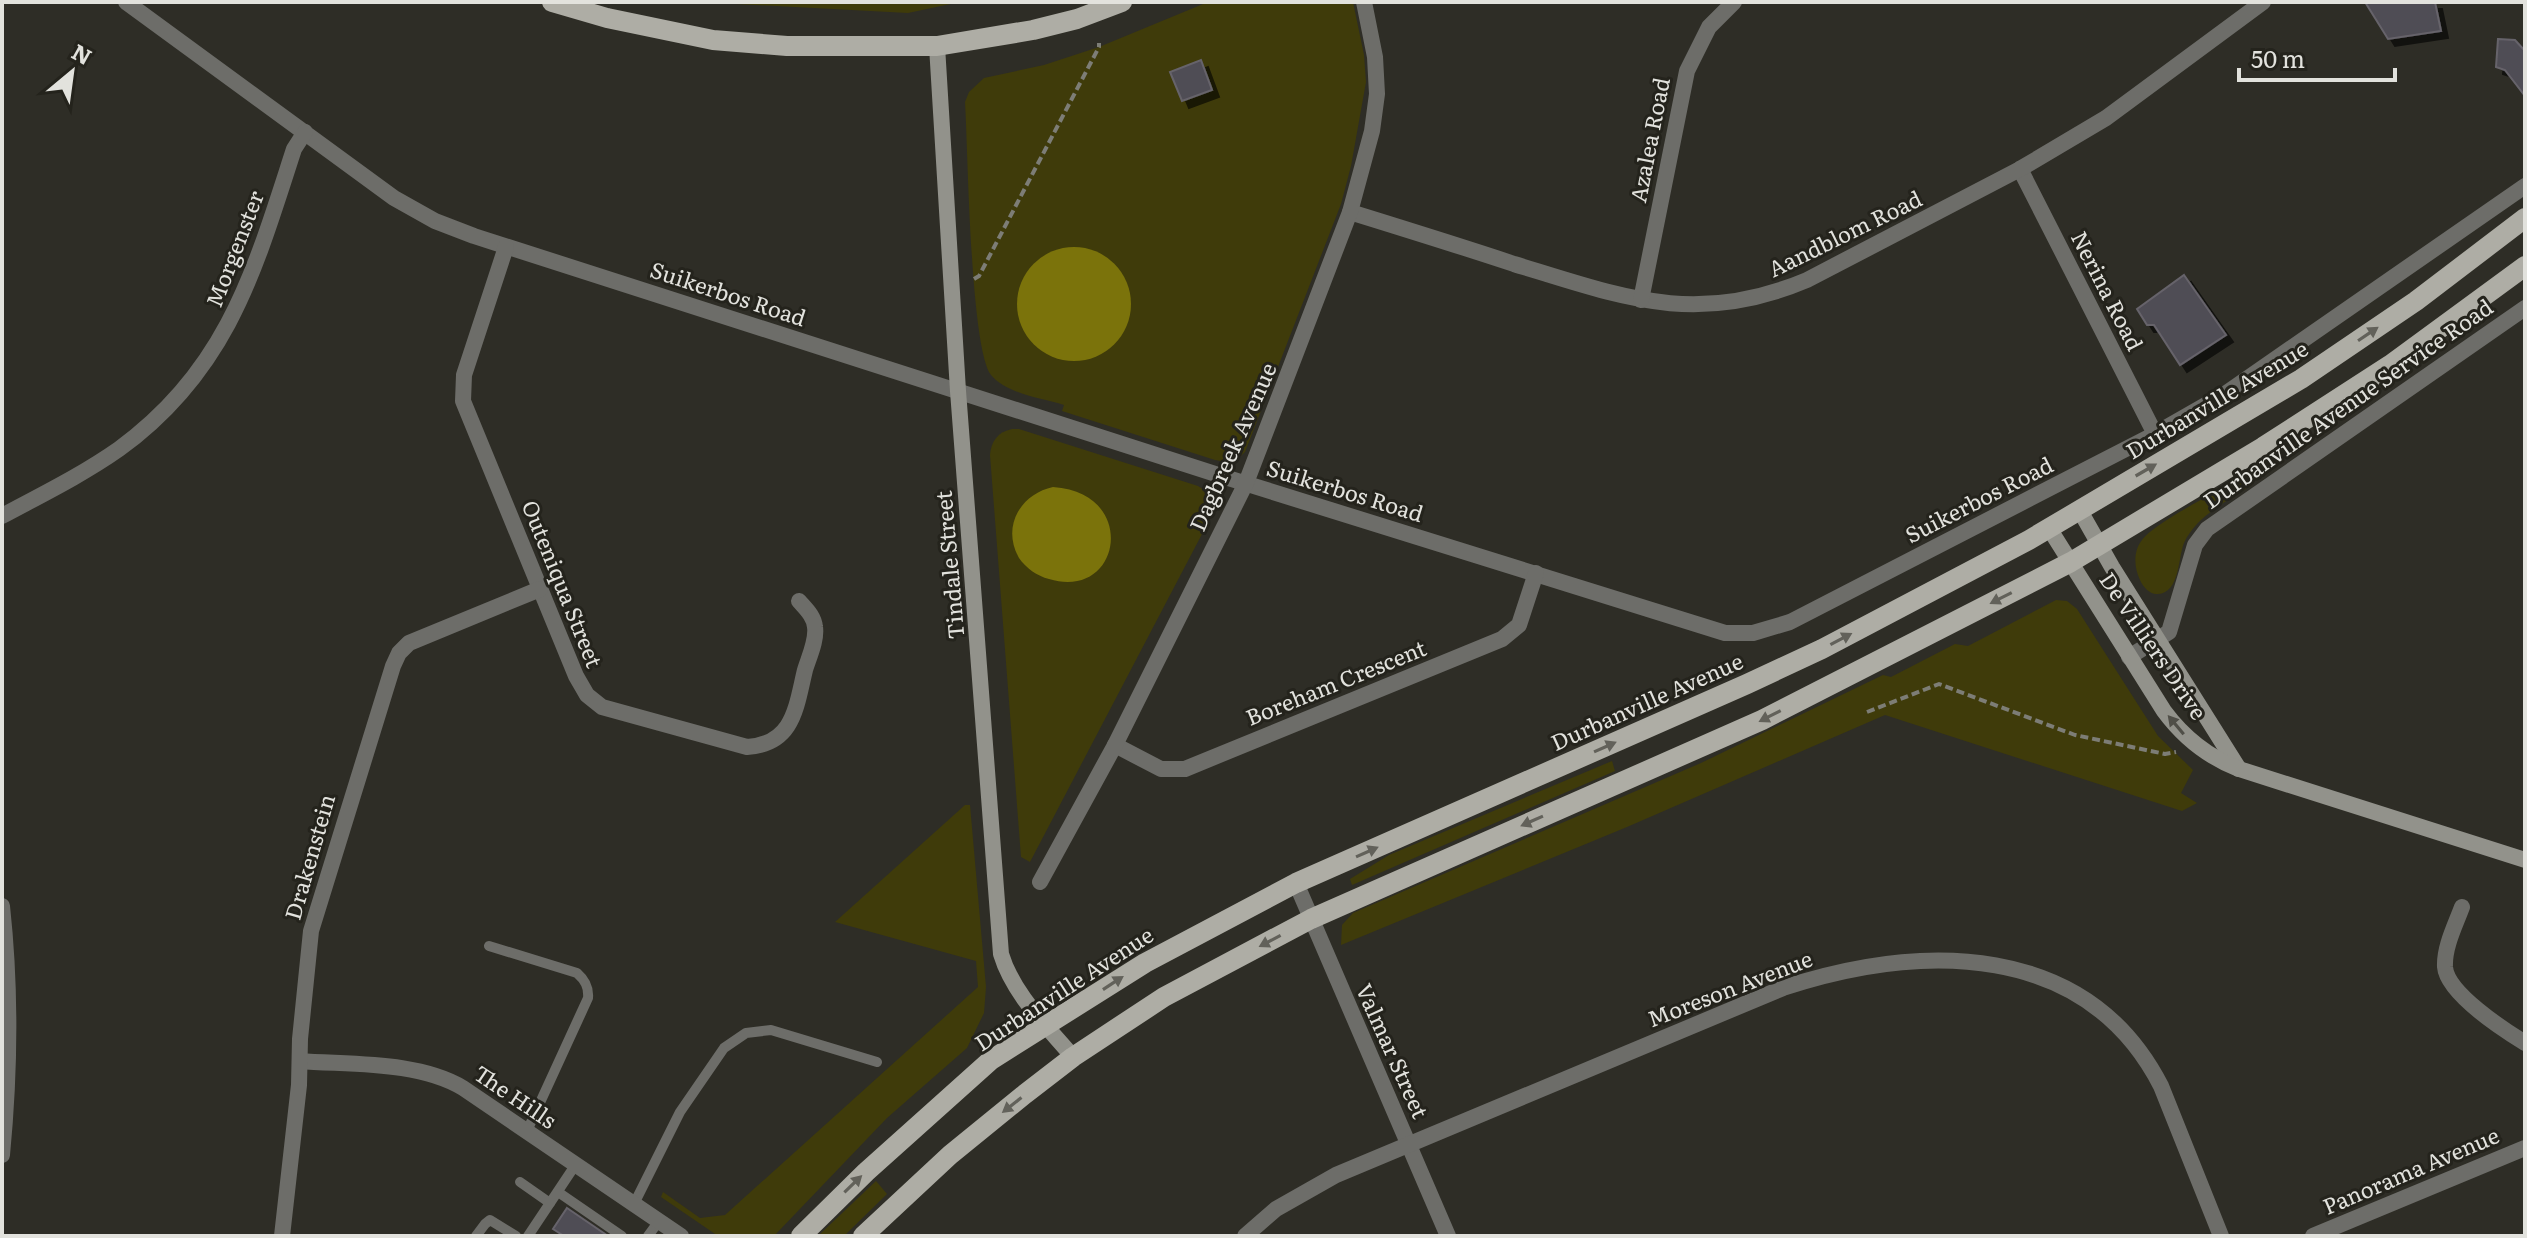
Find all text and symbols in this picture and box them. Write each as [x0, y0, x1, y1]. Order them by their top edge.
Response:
north arrow [32, 32, 112, 112]
scale bar [2239, 32, 2395, 82]
text: N [66, 34, 98, 72]
text: 50 m [2251, 40, 2305, 75]
street label: Azalea Road [1620, 74, 1677, 205]
street label: Aandblom Road [1762, 181, 1927, 284]
street label: Morgenster [196, 185, 271, 311]
street label: Nerina Road [2064, 225, 2153, 356]
street label: Suikerbos Road [646, 252, 811, 333]
street label: Durbanville Avenue Service Road [2196, 290, 2499, 516]
one-way arrow [2357, 327, 2378, 342]
street label: Durbanville Avenue [2119, 331, 2314, 466]
street label: Dagbreek Avenue [1180, 357, 1284, 536]
street label: Suikerbos Road [1899, 447, 2058, 550]
street label: Suikerbos Road [1263, 450, 1428, 529]
one-way arrow [2135, 463, 2157, 477]
street label: Tindale Street [926, 489, 971, 641]
street label: Outeniqua Street [515, 495, 612, 672]
street label: De Villiers Drive [2093, 565, 2216, 726]
one-way arrow [1990, 591, 2013, 604]
street label: Boreham Crescent [1240, 630, 1431, 733]
one-way arrow [1830, 632, 1853, 645]
street label: Durbanville Avenue [1545, 643, 1748, 758]
one-way arrow [1758, 709, 1781, 723]
one-way arrow [2168, 715, 2185, 735]
one-way arrow [1593, 740, 1617, 754]
street label: Drakenstein [275, 790, 342, 923]
one-way arrow [1520, 815, 1544, 828]
one-way arrow [1355, 845, 1379, 858]
street label: Durbanville Avenue [967, 917, 1159, 1058]
one-way arrow [1259, 934, 1282, 947]
street label: Moreson Avenue [1642, 941, 1817, 1034]
one-way arrow [1102, 977, 1124, 991]
street label: Valmar Street [1349, 978, 1438, 1123]
street label: The Hills [468, 1056, 564, 1136]
one-way arrow [1002, 1096, 1022, 1113]
street label: Panorama Avenue [2317, 1118, 2504, 1222]
one-way arrow [844, 1175, 863, 1193]

